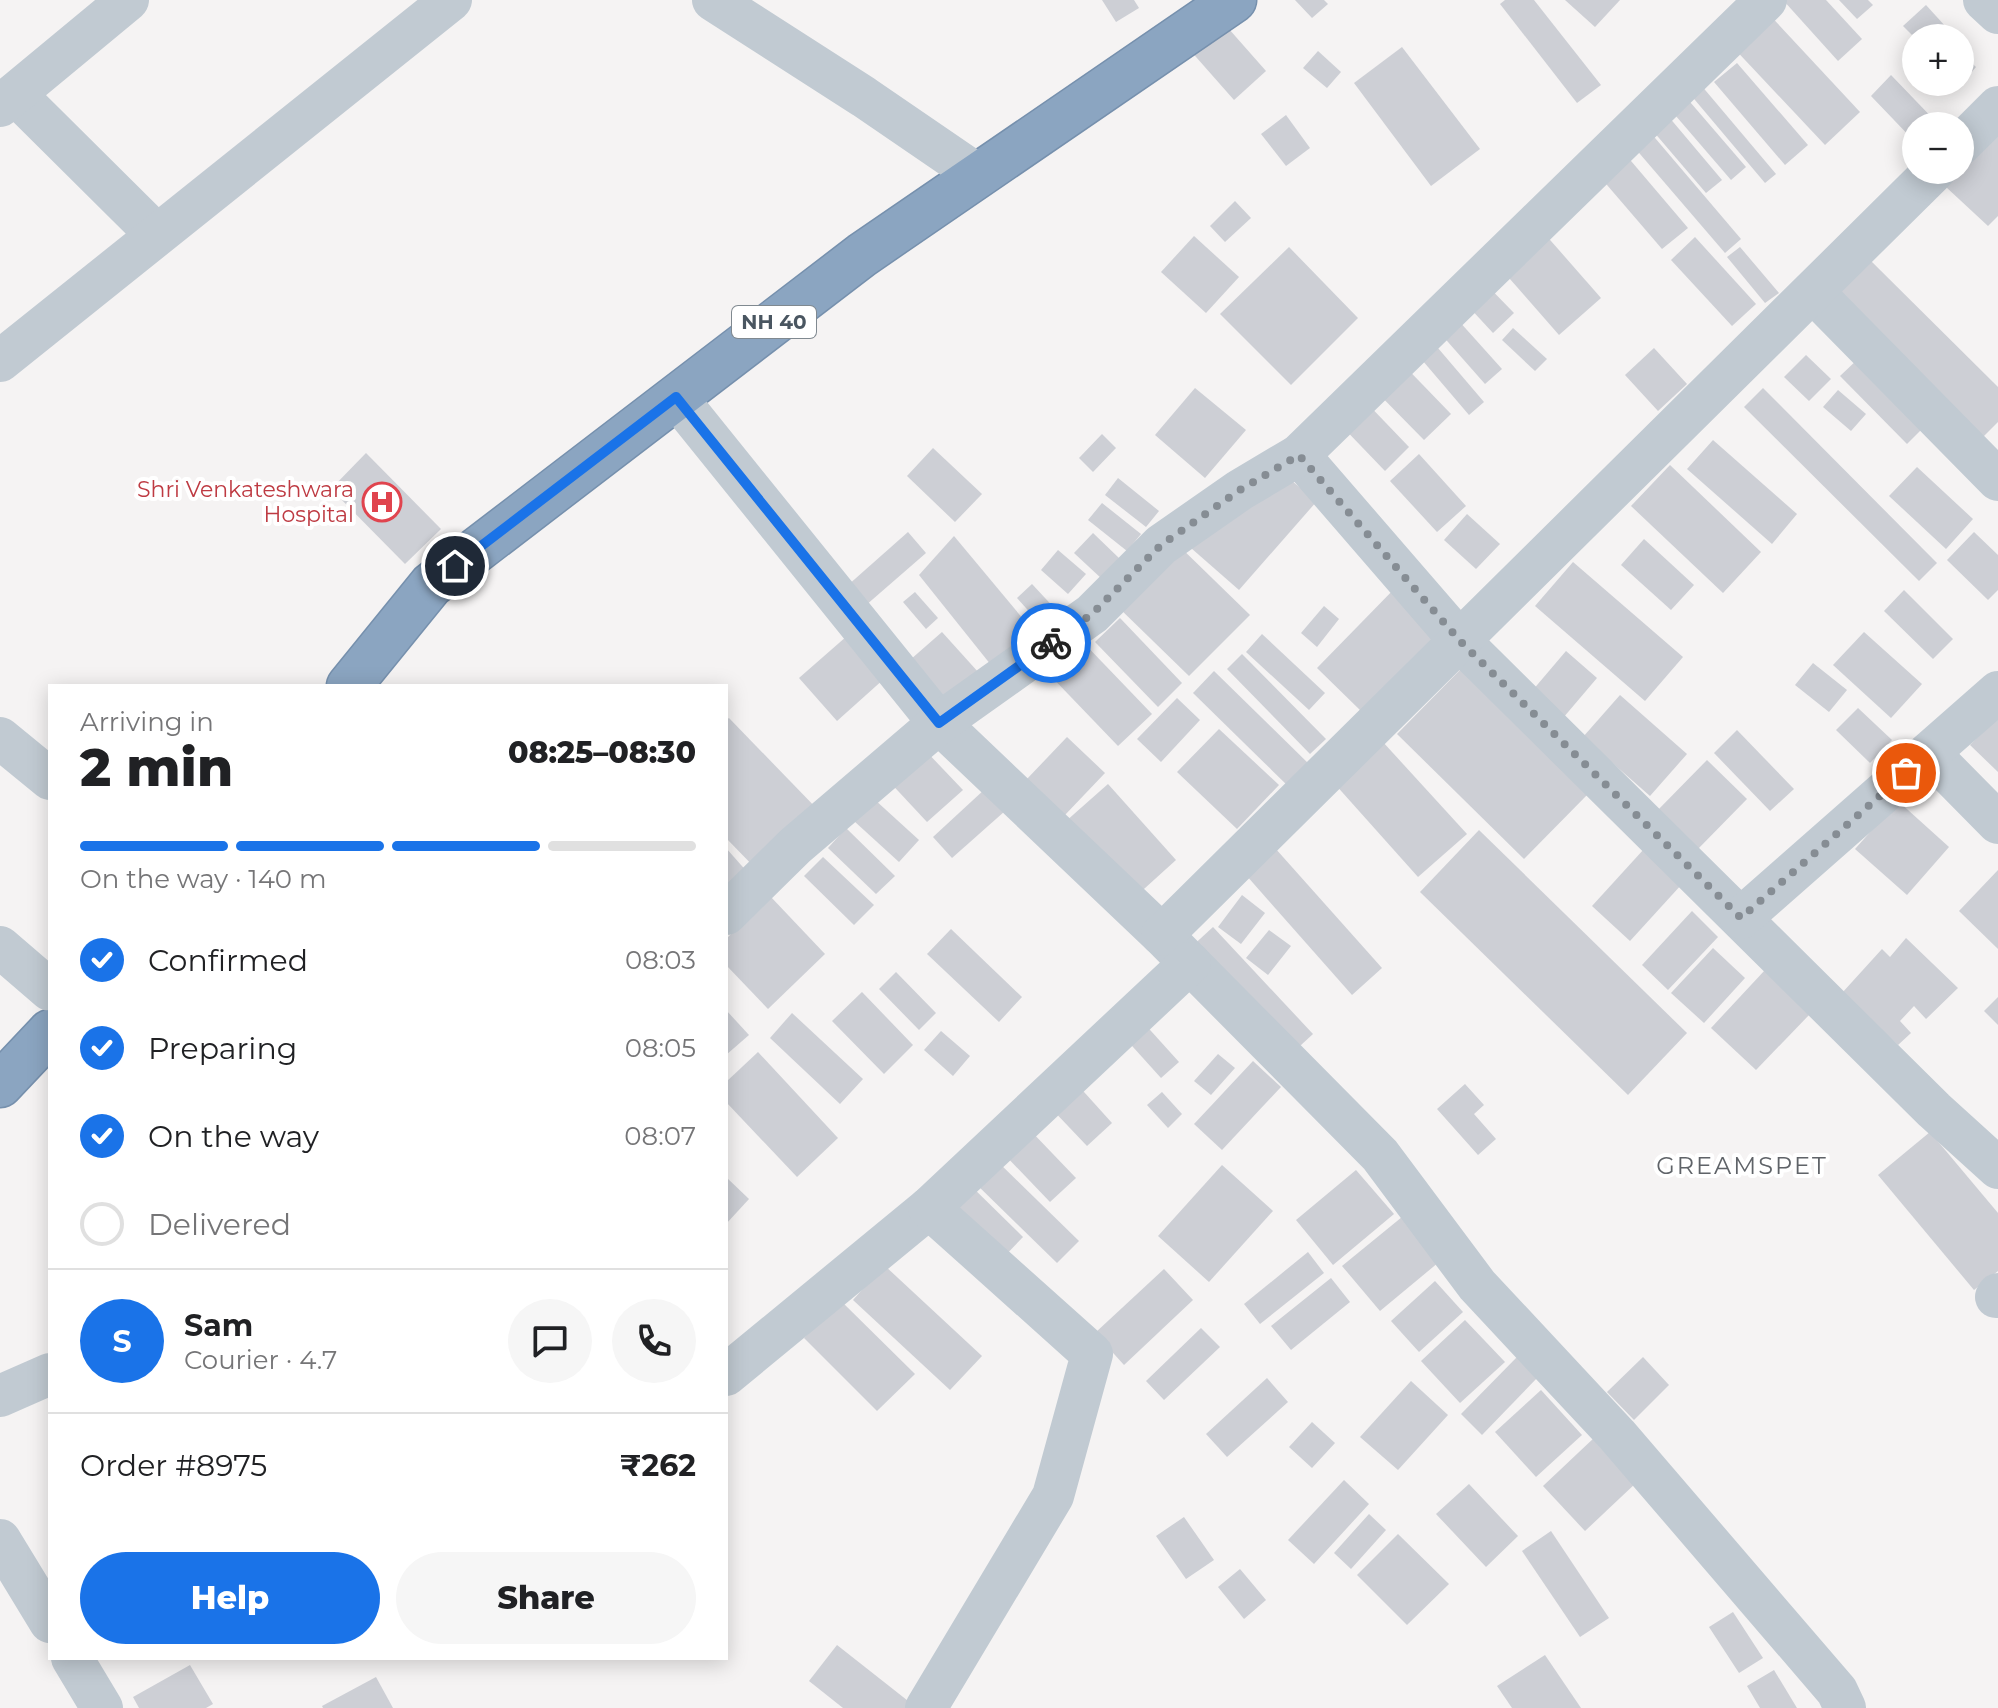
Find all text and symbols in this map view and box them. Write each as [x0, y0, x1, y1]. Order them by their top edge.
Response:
map controls [1902, 24, 1974, 184]
button: + [1902, 24, 1974, 96]
button: − [1902, 112, 1974, 184]
road number: NH 40 [732, 306, 816, 338]
place label: Shri Venkateshwara Hospital [137, 476, 354, 528]
hospital icon: Shri Venkateshwara Hospital [361, 481, 403, 523]
pin [421, 532, 489, 600]
icon: home [433, 544, 477, 588]
courier [1011, 603, 1091, 683]
icon: bike [1029, 621, 1073, 665]
text: Arriving in [80, 706, 214, 738]
text: 08:25–08:30 [508, 734, 696, 771]
text: 2 min [80, 736, 233, 799]
pin [1872, 739, 1940, 807]
icon: bag [1884, 751, 1928, 795]
text: On the way · 140 m [80, 863, 326, 895]
icon: check [80, 938, 124, 982]
text: Confirmed [148, 942, 308, 979]
text: 08:03 [625, 944, 696, 976]
icon: check [80, 1026, 124, 1070]
text: Preparing [148, 1030, 297, 1067]
text: 08:05 [625, 1032, 696, 1064]
icon: check [80, 1114, 124, 1158]
text: On the way [148, 1118, 319, 1155]
text: 08:07 [624, 1120, 696, 1152]
district label: GREAMSPET [1656, 1151, 1828, 1180]
text: Delivered [148, 1206, 291, 1243]
button: chat [508, 1299, 592, 1383]
button: phone [612, 1299, 696, 1383]
text: Sam [184, 1307, 253, 1344]
text: S [112, 1323, 132, 1360]
text: Courier · 4.7 [184, 1344, 337, 1376]
text: Order #8975 [80, 1447, 267, 1484]
text: ₹262 [620, 1447, 696, 1484]
button: Help [80, 1552, 380, 1644]
button: Share [396, 1552, 696, 1644]

